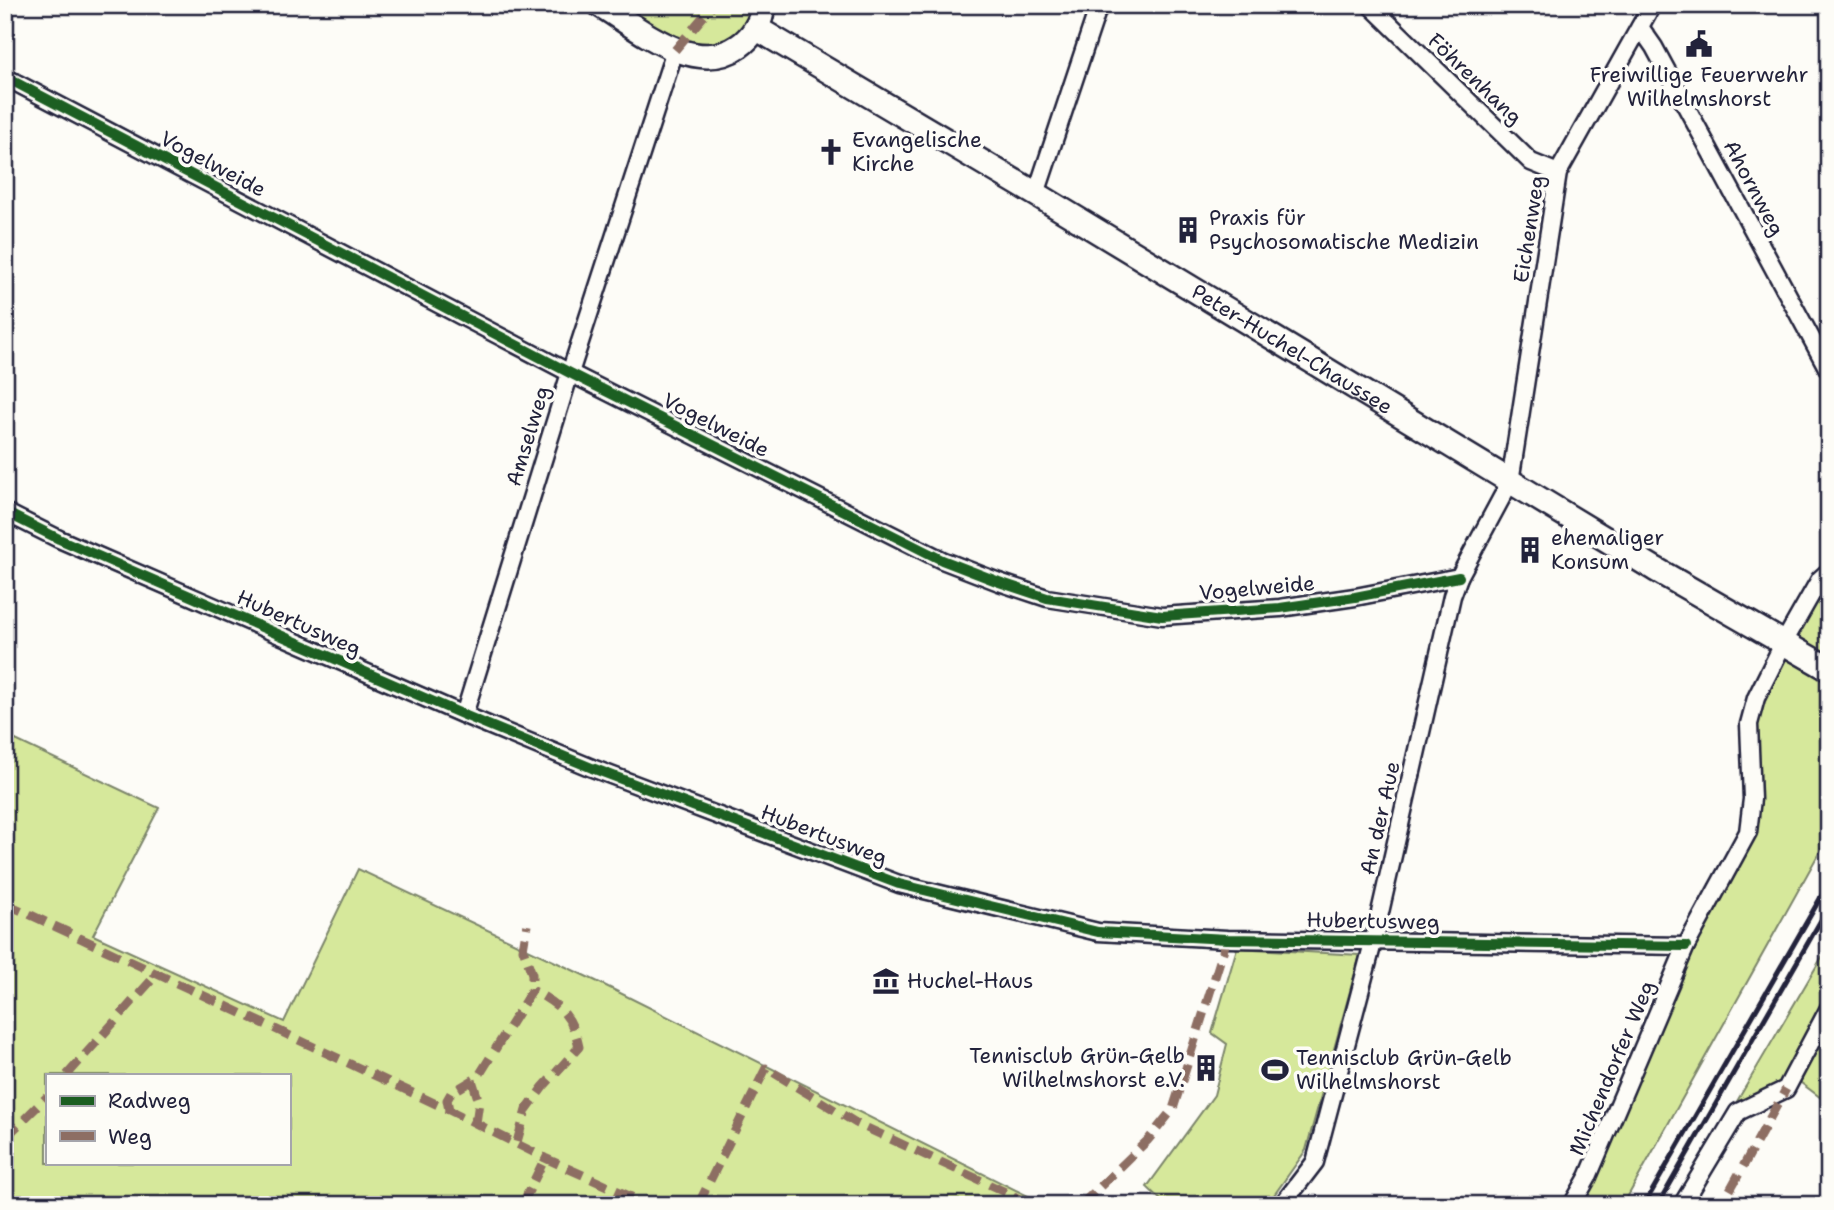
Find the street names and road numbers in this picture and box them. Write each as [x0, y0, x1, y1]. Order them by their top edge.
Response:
street label: Föhrenhang [1422, 27, 1528, 131]
street label: Vogelweide [155, 124, 271, 204]
street label: Ahornweg [1717, 135, 1791, 241]
street label: Eichenweg [1507, 173, 1551, 285]
street label: Peter-Huchel-Chaussee [1186, 278, 1398, 421]
street label: Amselweg [500, 382, 556, 490]
street label: Vogelweide [658, 386, 774, 464]
street label: Vogelweide [1198, 569, 1316, 607]
street label: Hubertusweg [232, 583, 366, 663]
street label: An der Aue [1353, 758, 1407, 878]
street label: Hubertusweg [757, 798, 891, 872]
street label: Hubertusweg [1306, 906, 1440, 936]
street label: Michendorfer Weg [1562, 976, 1662, 1160]

